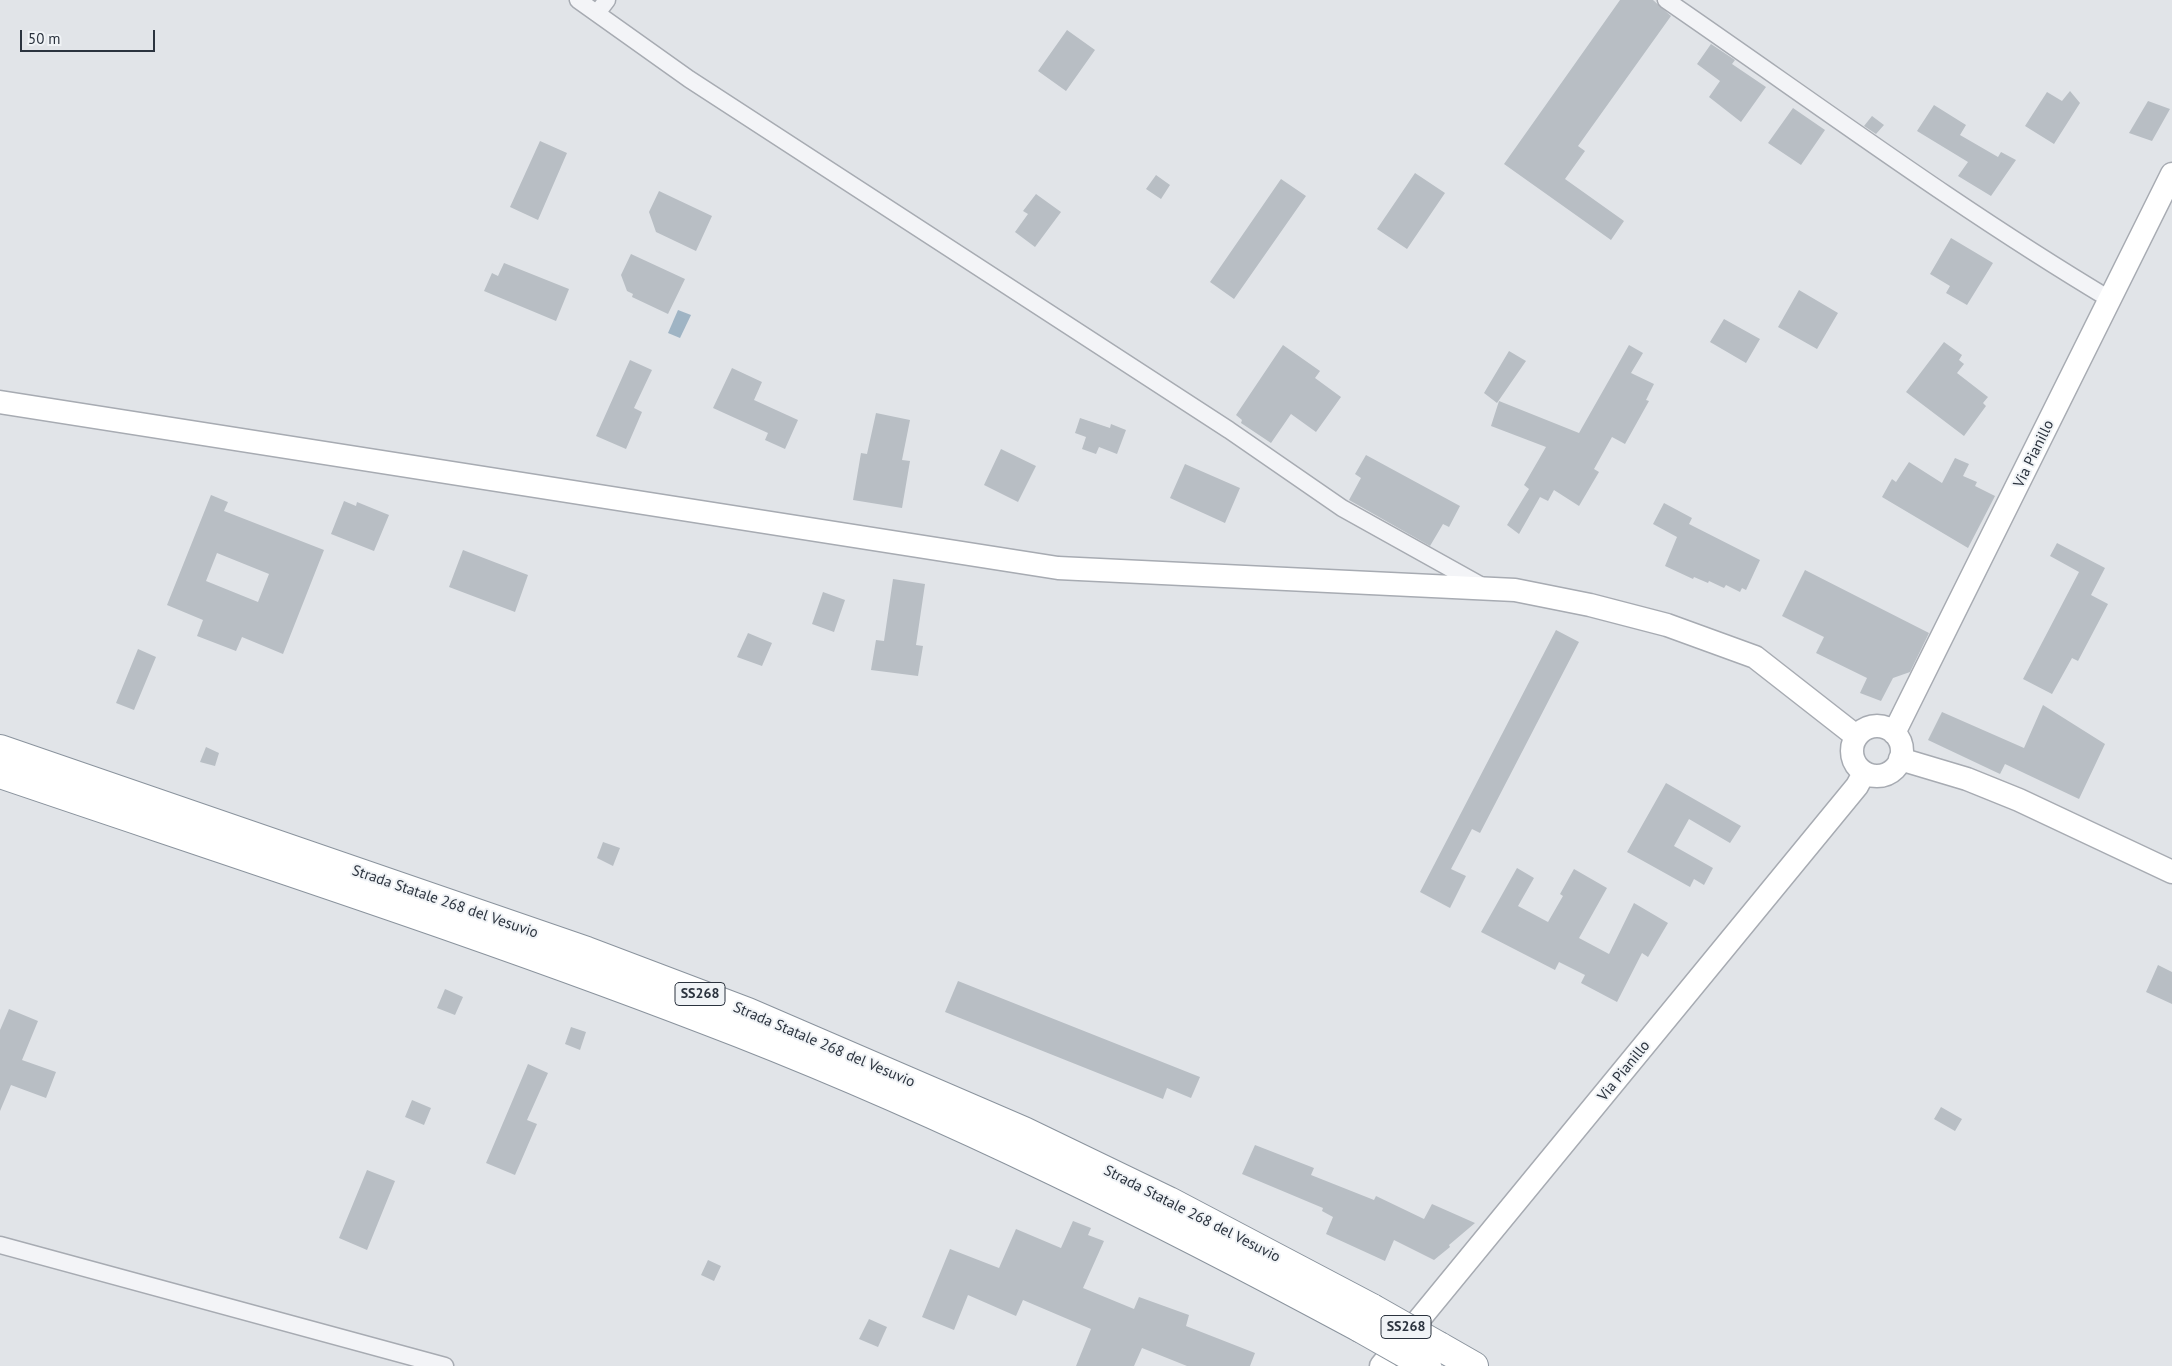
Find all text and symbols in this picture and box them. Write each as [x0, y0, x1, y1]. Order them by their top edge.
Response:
scale bar [22, 20, 158, 52]
text: 50 m [28, 29, 61, 48]
street label: Via Pianillo [2010, 417, 2058, 491]
street label: Strada Statale 268 del Vesuvio [350, 862, 540, 942]
road number: SS268 [675, 982, 725, 1006]
street label: Strada Statale 268 del Vesuvio [730, 998, 918, 1092]
street label: Via Pianillo [1594, 1037, 1654, 1105]
street label: Strada Statale 268 del Vesuvio [1101, 1162, 1283, 1266]
road number: SS268 [1381, 1315, 1431, 1338]

